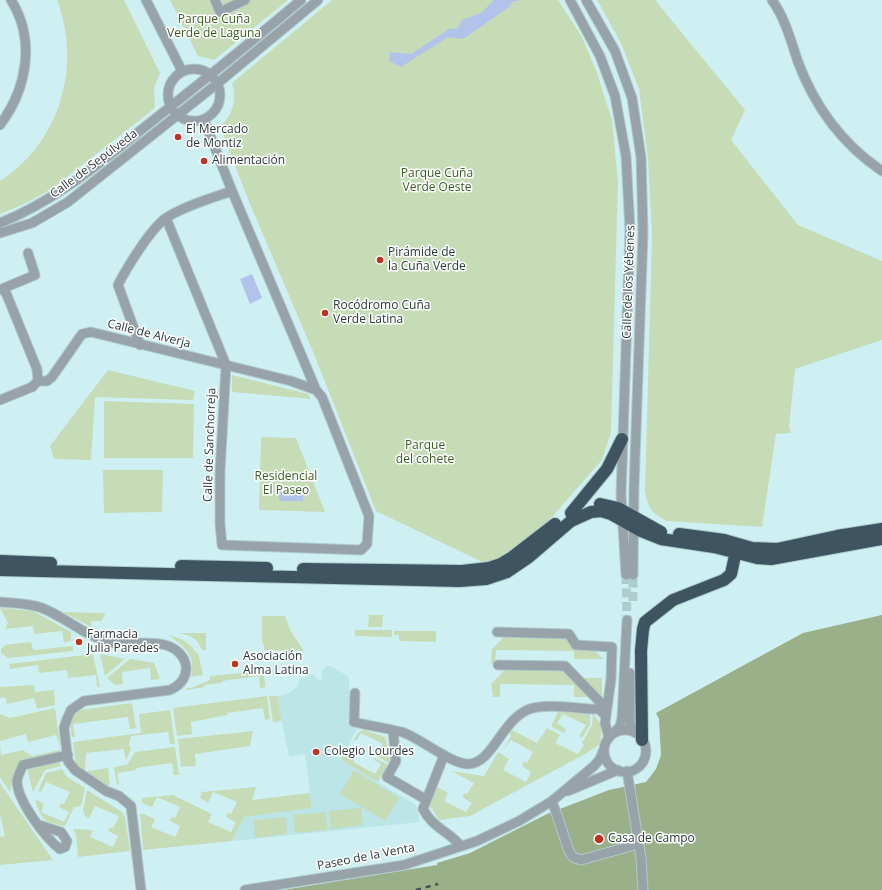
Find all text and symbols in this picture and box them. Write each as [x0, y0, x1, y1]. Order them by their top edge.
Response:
park label: Parque Cuña Verde de Laguna [167, 13, 261, 41]
place label: El Mercado de Montiz [186, 123, 248, 151]
street label: Calle de Sepúlveda [48, 127, 140, 201]
marker: El Mercado de Montiz [173, 132, 183, 142]
place label: Alimentación [212, 154, 285, 168]
marker: Alimentación [199, 156, 209, 166]
park label: Parque Cuña Verde Oeste [401, 167, 473, 195]
street label: Calle de los Yébenes [620, 225, 638, 339]
place label: Pirámide de la Cuña Verde [388, 246, 466, 274]
marker: Pirámide de la Cuña Verde [375, 255, 385, 265]
place label: Rocódromo Cuña Verde Latina [333, 299, 430, 327]
marker: Rocódromo Cuña Verde Latina [320, 308, 330, 318]
street label: Calle de Alverja [106, 317, 192, 351]
street label: Calle de Sanchorreja [201, 388, 219, 502]
park label: Parque del cohete [396, 439, 454, 467]
park label: Residencial El Paseo [255, 470, 317, 498]
place label: Farmacia Julia Paredes [87, 628, 159, 656]
marker: Farmacia Julia Paredes [74, 637, 84, 647]
place label: Asociación Alma Latina [243, 650, 309, 678]
marker: Asociación Alma Latina [230, 659, 240, 669]
place label: Colegio Lourdes [324, 745, 414, 759]
marker: Colegio Lourdes [311, 747, 321, 757]
place label: Casa de Campo [608, 832, 695, 846]
marker: Casa de Campo [593, 833, 605, 845]
street label: Paseo de la Venta [316, 840, 416, 874]

